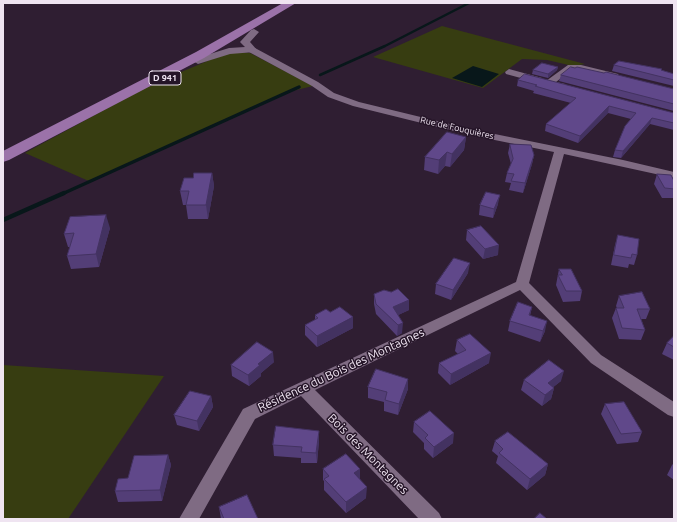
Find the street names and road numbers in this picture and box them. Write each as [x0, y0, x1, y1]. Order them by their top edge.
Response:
road number: D 941 [149, 71, 181, 85]
street label: Rue de Fouquières [419, 114, 495, 142]
street label: Résidence du Bois des Montagnes [255, 325, 427, 415]
street label: Bois des Montagnes [325, 411, 411, 497]

